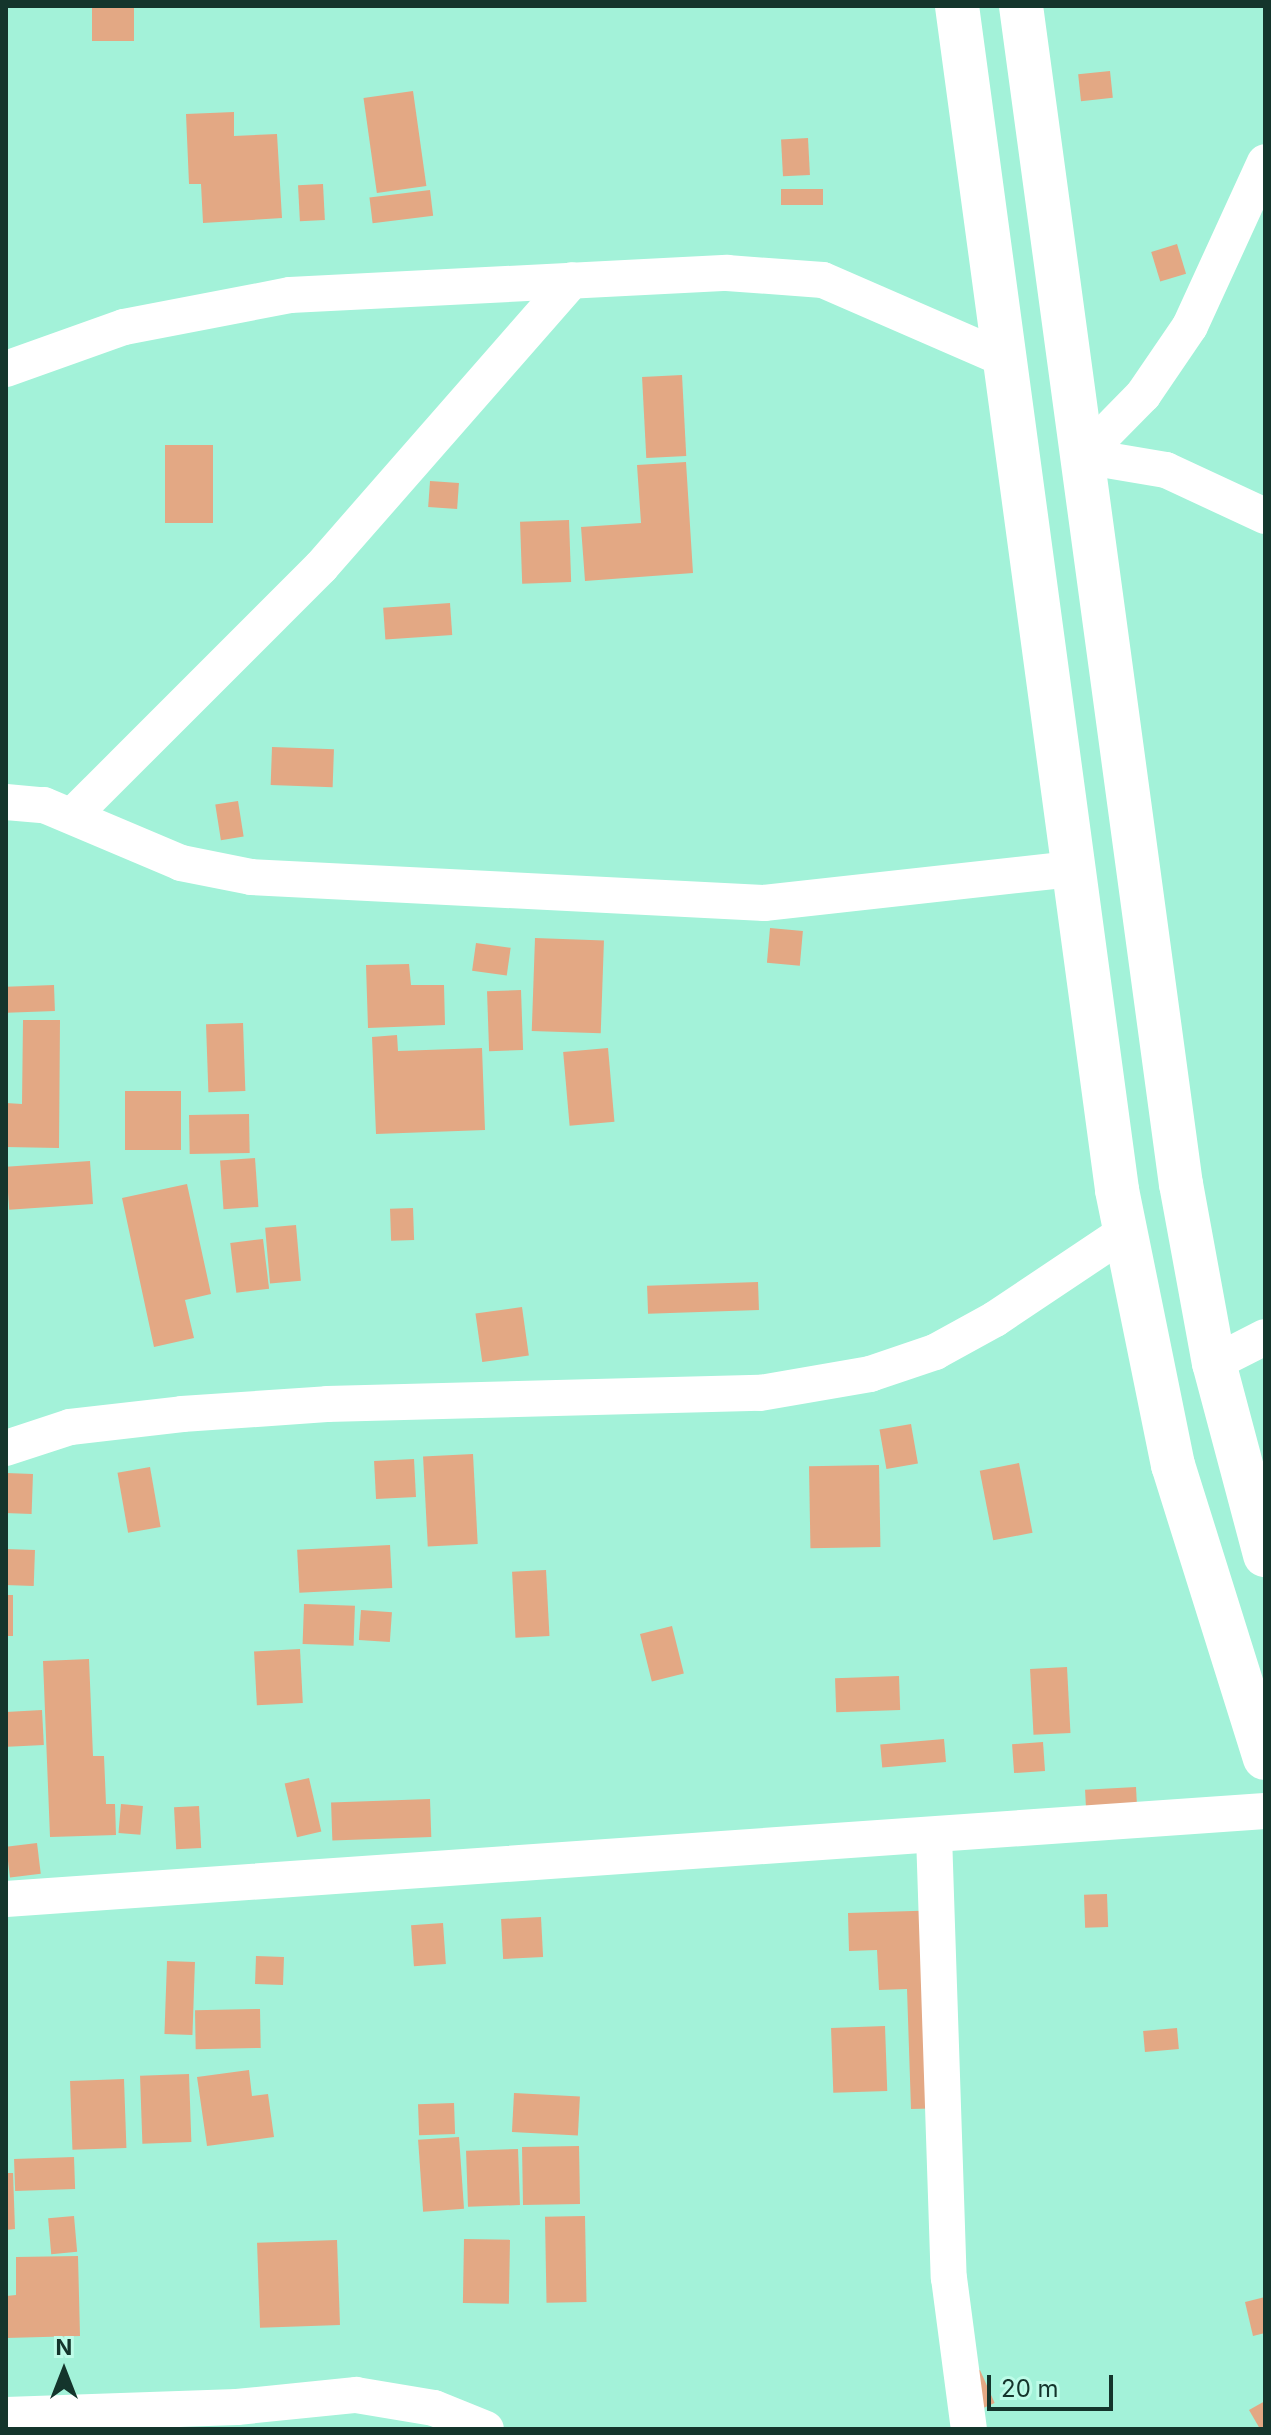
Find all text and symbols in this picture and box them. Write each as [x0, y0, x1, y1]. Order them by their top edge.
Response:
north arrow [24, 2331, 104, 2411]
text: N [56, 2334, 72, 2360]
scale bar [991, 2359, 1117, 2409]
text: 20 m [1001, 2374, 1059, 2403]

